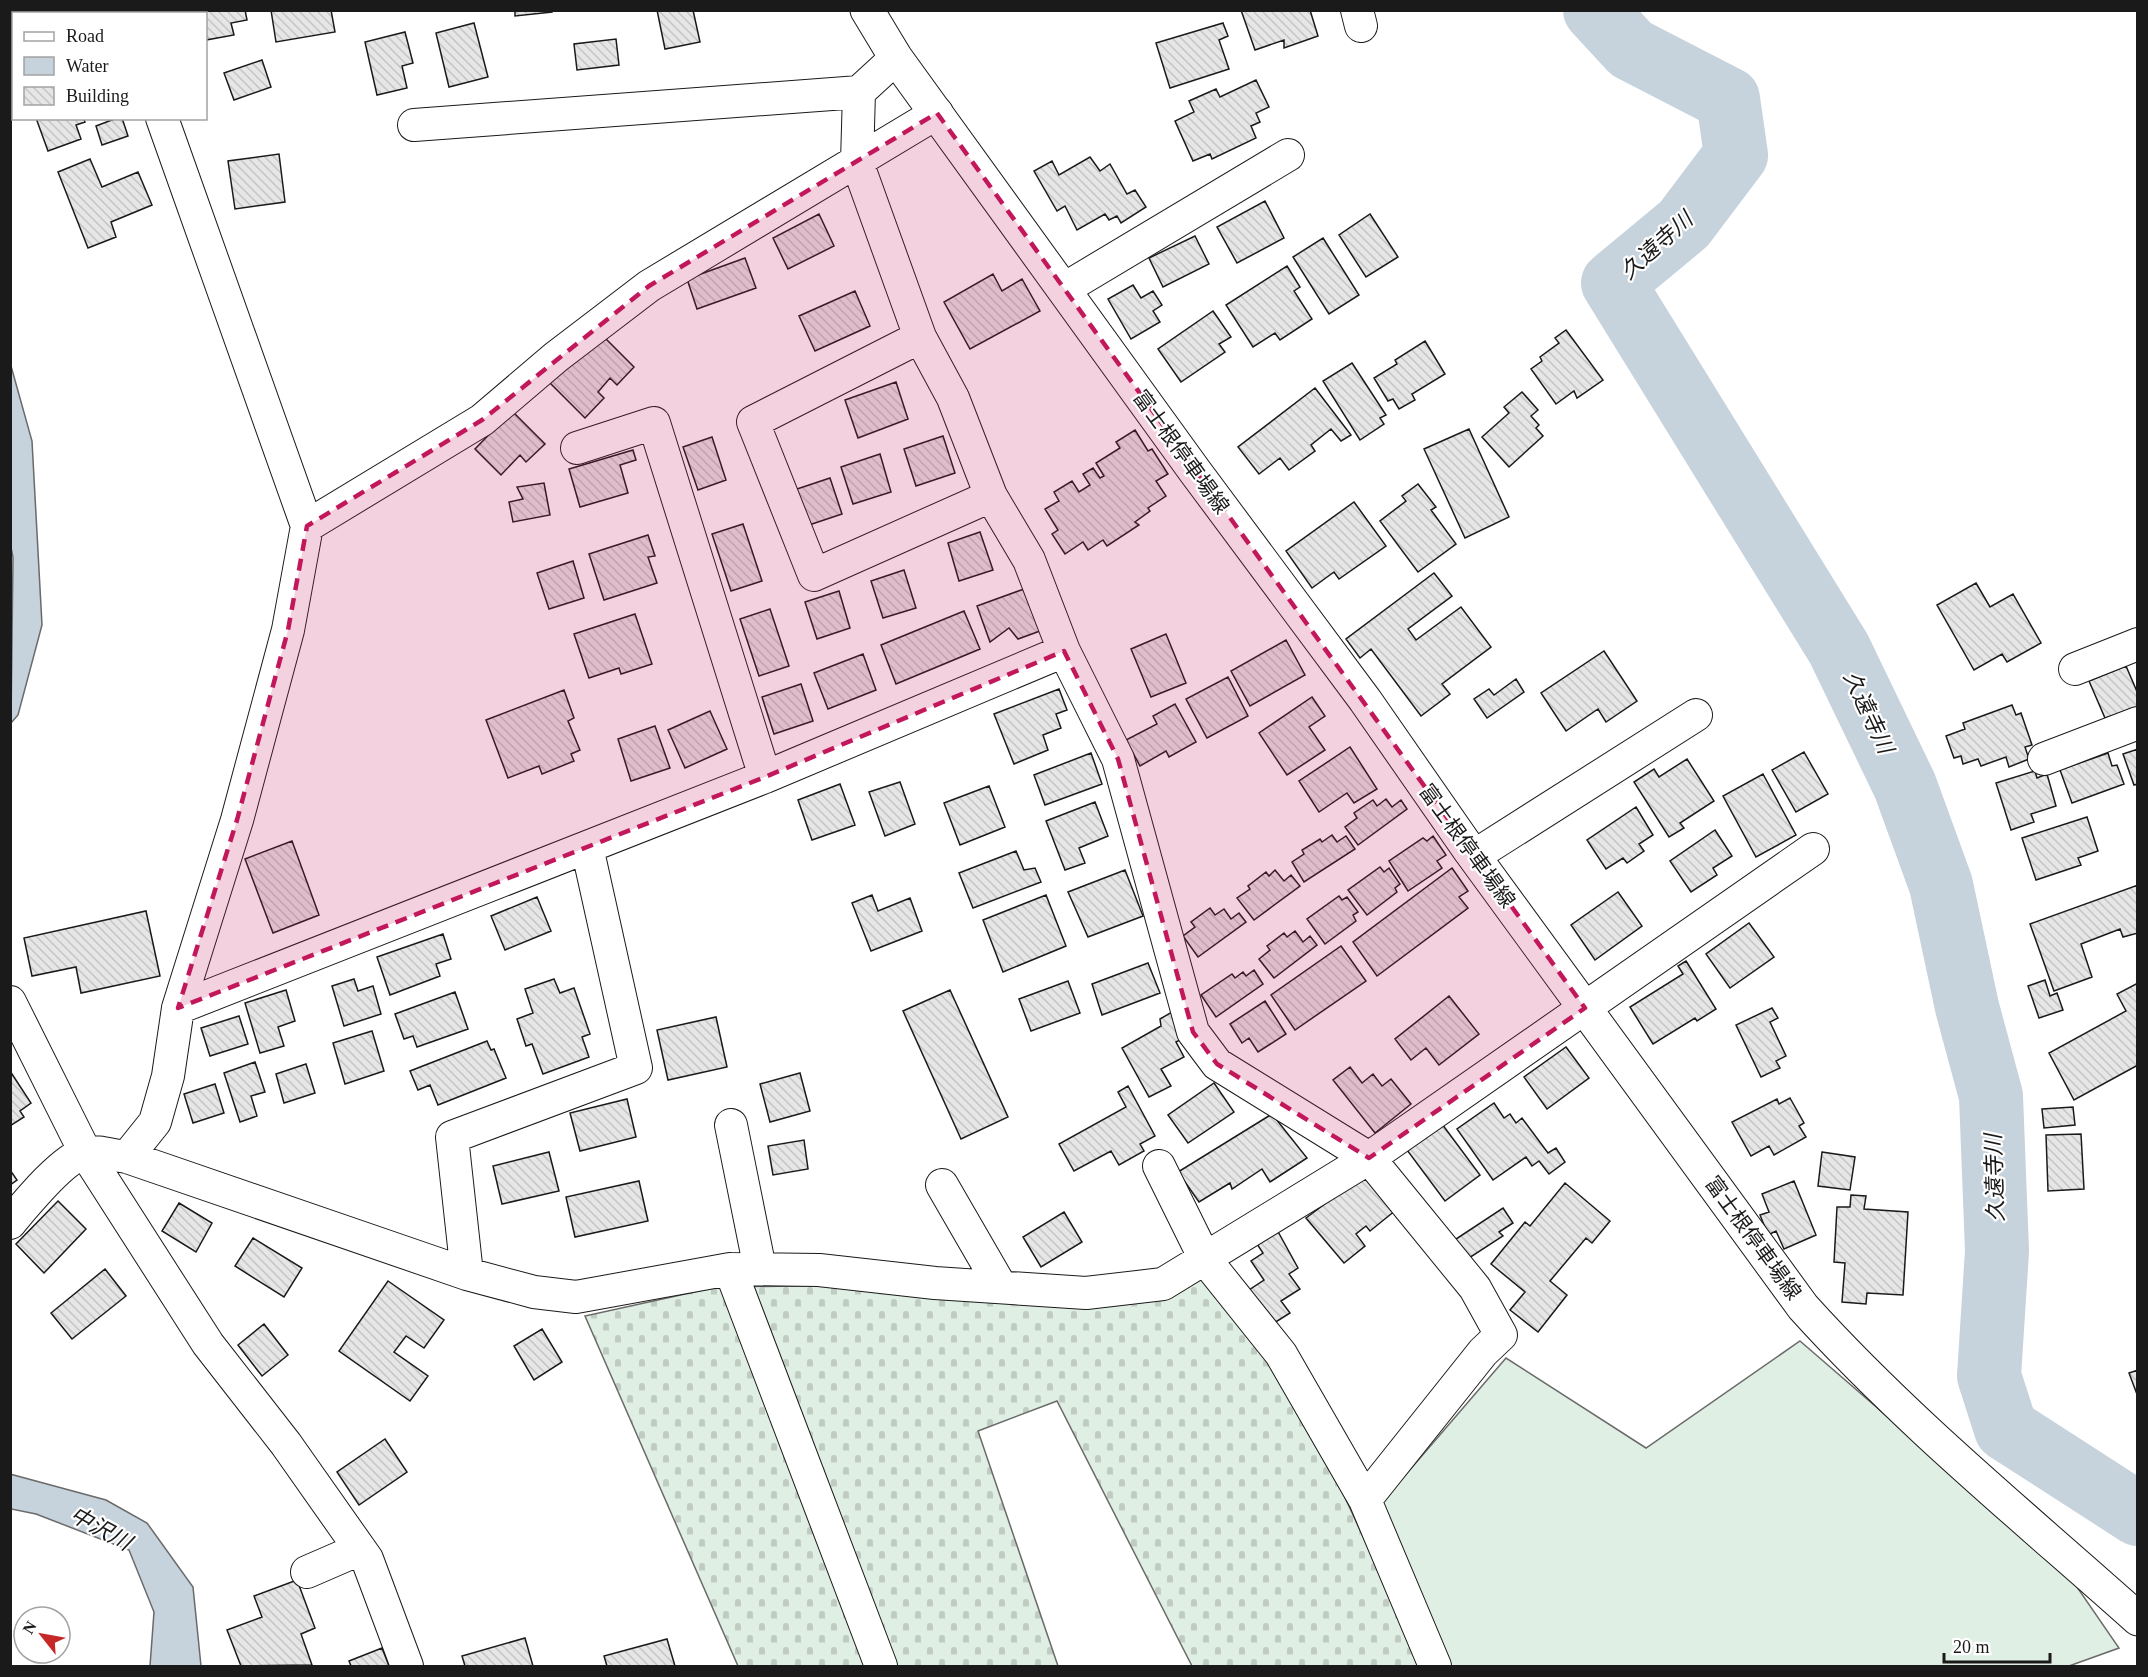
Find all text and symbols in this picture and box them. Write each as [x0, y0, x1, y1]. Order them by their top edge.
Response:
legend [12, 12, 207, 120]
text: Road [66, 26, 104, 46]
text: Water [66, 56, 109, 76]
text: Building [66, 86, 129, 106]
water label: 久遠寺川 [1615, 205, 1699, 284]
street label: 富士根停車場線 [1128, 385, 1234, 519]
water label: 久遠寺川 [1839, 667, 1899, 759]
street label: 富士根停車場線 [1414, 779, 1520, 913]
water label: 久遠寺川 [1980, 1132, 2009, 1222]
street label: 富士根停車場線 [1700, 1171, 1806, 1305]
water label: 中沢川 [66, 1502, 137, 1556]
north arrow [12, 1605, 72, 1665]
text: N [19, 1618, 40, 1637]
scale bar [1944, 1626, 2050, 1664]
text: 20 m [1953, 1637, 1990, 1657]

